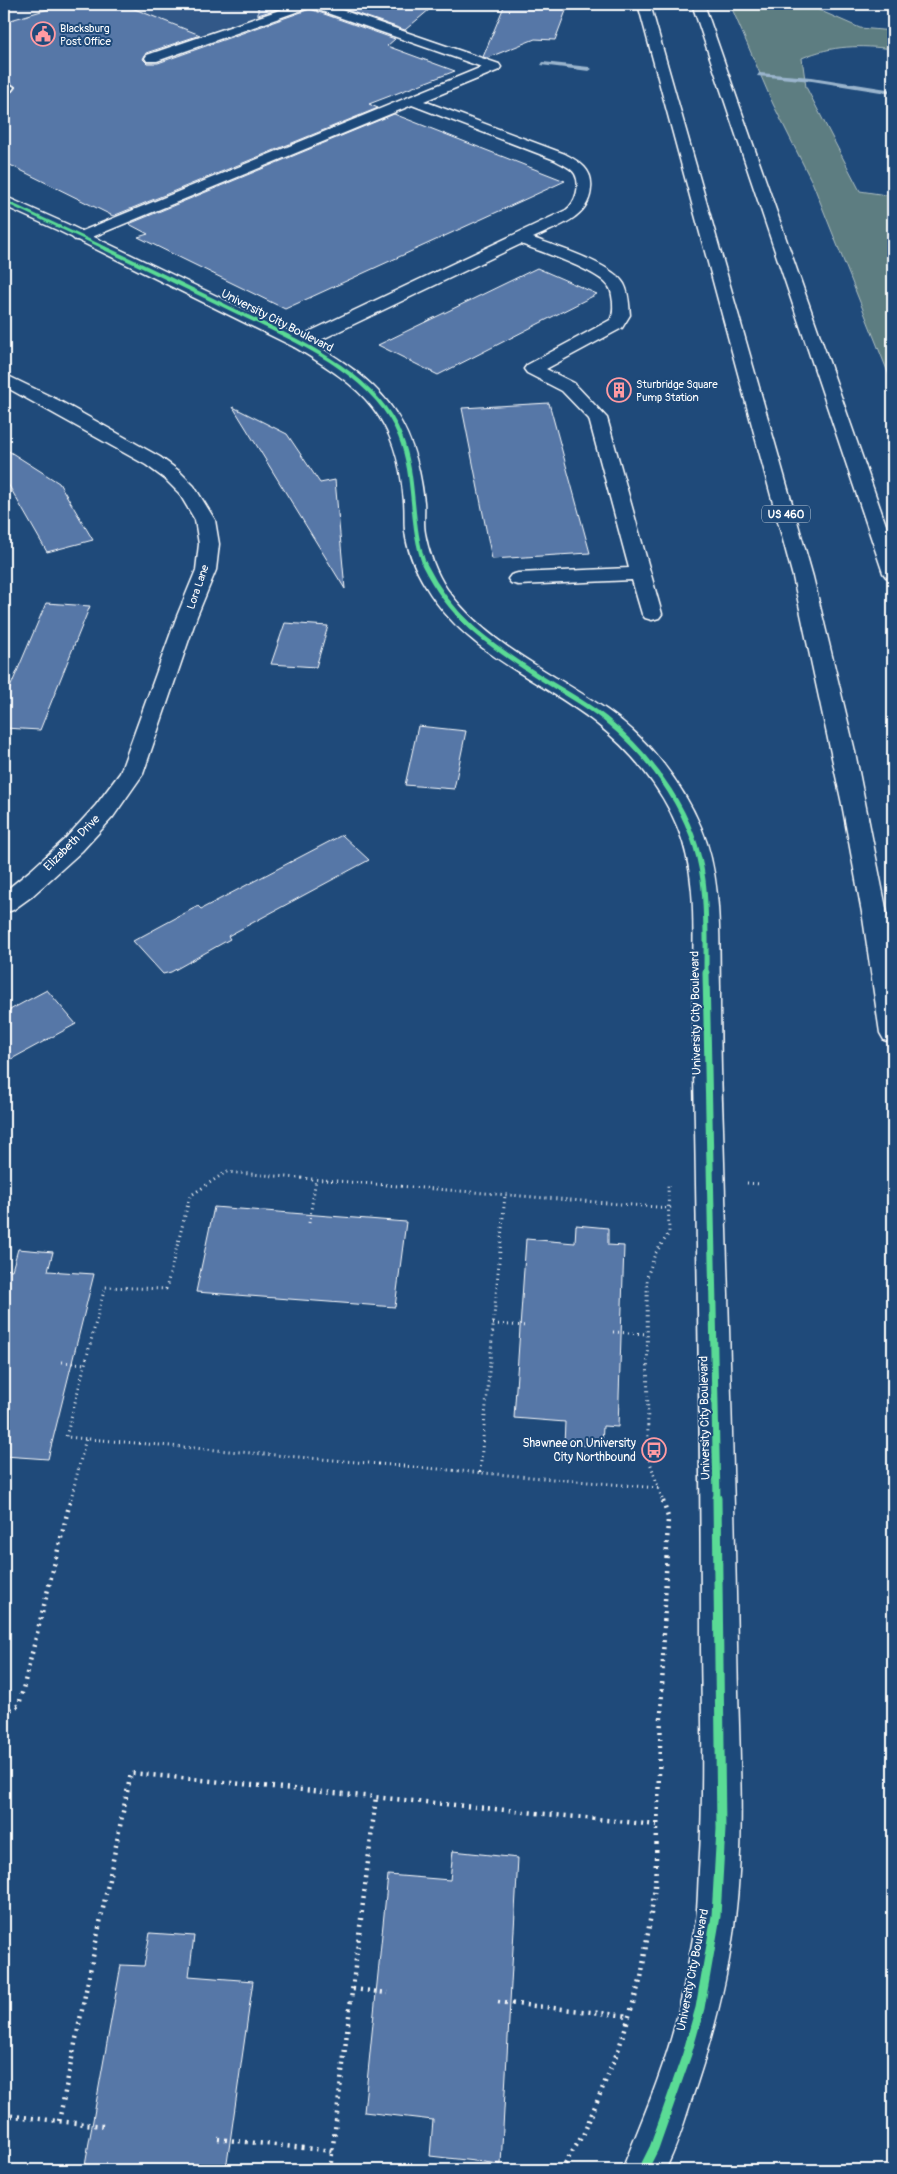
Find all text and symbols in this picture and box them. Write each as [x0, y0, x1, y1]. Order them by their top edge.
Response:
public building icon: Blacksburg Post Office [30, 21, 56, 47]
place label: Blacksburg Post Office [60, 22, 111, 48]
street label: University City Boulevard [218, 286, 336, 356]
building icon: Sturbridge Square Pump Station [606, 377, 632, 403]
place label: Sturbridge Square Pump Station [636, 378, 718, 404]
road number: US 460 [762, 506, 810, 522]
street label: Lora Lane [184, 563, 212, 611]
street label: Elizabeth Drive [41, 812, 103, 874]
street label: University City Boulevard [687, 951, 705, 1075]
street label: University City Boulevard [696, 1356, 714, 1480]
place label: Shawnee on University City Northbound [522, 1436, 636, 1465]
bus stop icon: Shawnee on University City Northbound [641, 1437, 667, 1463]
street label: University City Boulevard [674, 1908, 712, 2032]

